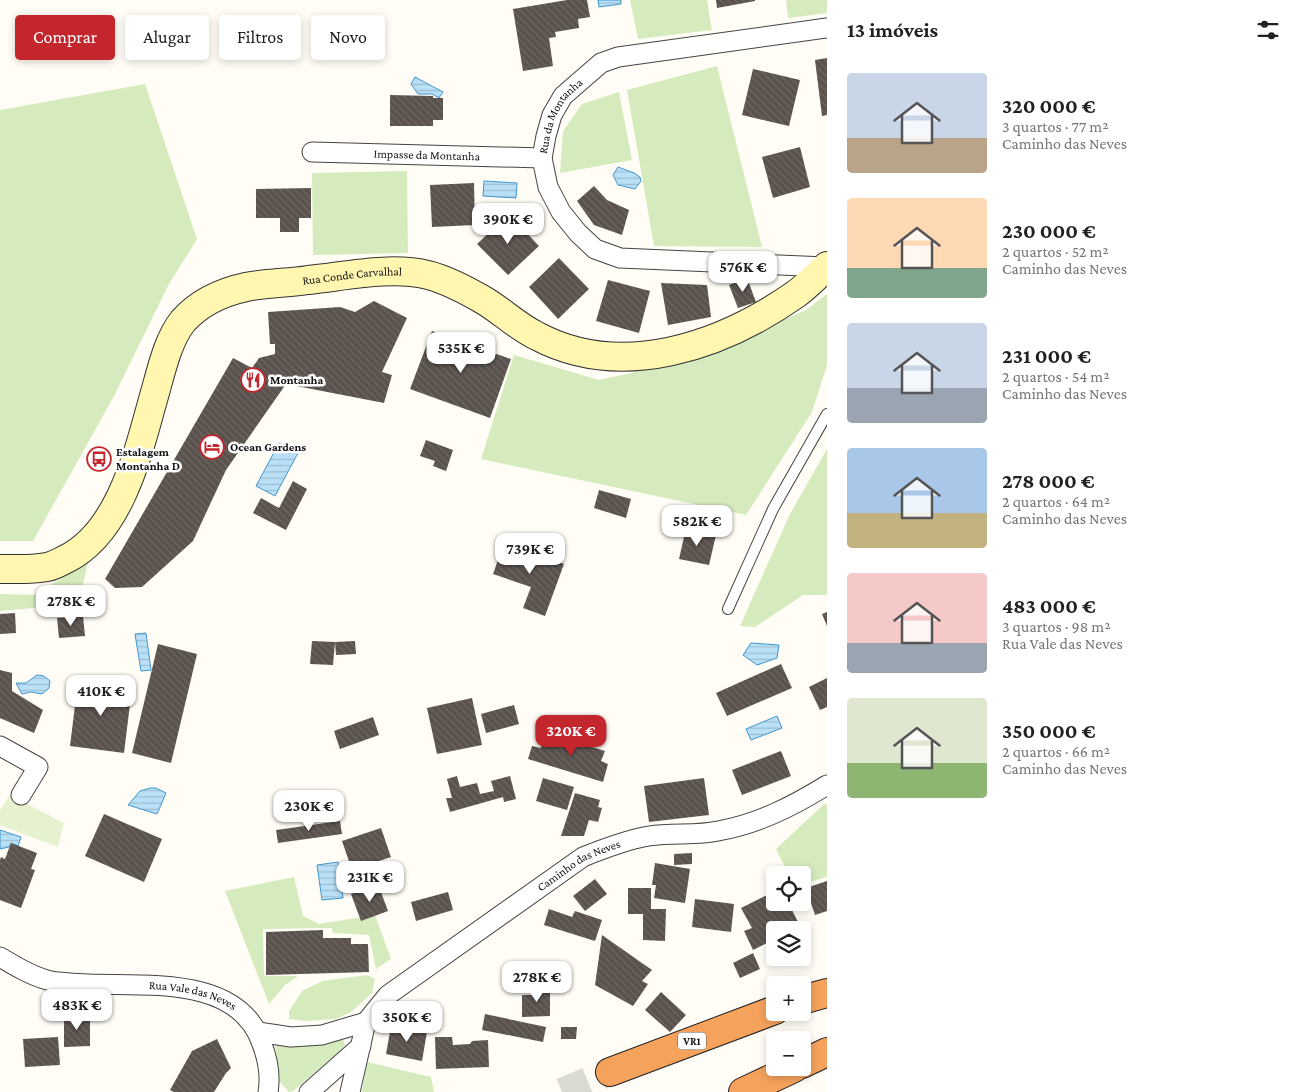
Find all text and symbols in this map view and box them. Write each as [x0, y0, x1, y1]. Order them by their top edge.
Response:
chip: Comprar [15, 15, 115, 60]
chip: Alugar [125, 15, 209, 60]
chip: Filtros [219, 15, 301, 60]
chip: Novo [311, 15, 385, 60]
icon: filters [1254, 16, 1282, 44]
text: 13 imóveis [847, 18, 938, 42]
street label: Rua da Montanha [536, 75, 586, 155]
icon: home [887, 93, 947, 153]
text: 320 000 € [1002, 94, 1096, 118]
text: 3 quartos · 77 m² [1002, 118, 1108, 135]
text: Caminho das Neves [1002, 135, 1127, 152]
street label: Impasse da Montanha [373, 147, 481, 163]
pin: 390K € [467, 202, 549, 245]
text: 390K € [483, 210, 533, 227]
icon: home [887, 218, 947, 278]
text: 230 000 € [1002, 219, 1096, 243]
text: 2 quartos · 52 m² [1002, 243, 1109, 260]
pin: 576K € [702, 250, 784, 293]
text: 576K € [719, 258, 767, 275]
text: Caminho das Neves [1002, 260, 1127, 277]
street label: Rua Conde Carvalhal [302, 264, 402, 288]
pin: 535K € [420, 332, 502, 374]
text: 535K € [438, 339, 484, 356]
icon: home [887, 343, 947, 403]
text: 231 000 € [1002, 344, 1091, 368]
restaurant icon: Montanha [240, 367, 266, 393]
text: 2 quartos · 54 m² [1002, 368, 1109, 385]
place label: Montanha [270, 373, 323, 387]
text: Caminho das Neves [1002, 385, 1127, 402]
hotel icon: Ocean Gardens [199, 434, 225, 460]
place label: Ocean Gardens [230, 440, 306, 454]
place label: Estalagem Montanha D [116, 445, 180, 473]
bus stop icon: Estalagem Montanha D [86, 446, 112, 472]
icon: home [887, 468, 947, 528]
text: 278 000 € [1002, 469, 1095, 493]
text: 2 quartos · 64 m² [1002, 493, 1110, 510]
pin: 582K € [656, 504, 738, 547]
text: Caminho das Neves [1002, 510, 1127, 527]
text: 582K € [672, 512, 722, 529]
pin: 739K € [489, 532, 571, 575]
text: 739K € [506, 540, 554, 557]
pin: 278K € [30, 584, 112, 627]
text: 278K € [47, 592, 95, 609]
icon: home [887, 593, 947, 653]
text: 483 000 € [1002, 594, 1096, 618]
text: 3 quartos · 98 m² [1002, 618, 1110, 635]
text: Rua Vale das Neves [1002, 635, 1123, 652]
pin: 410K € [60, 674, 142, 717]
text: 410K € [77, 682, 125, 699]
pin: 320K € [530, 714, 612, 757]
icon: home [887, 718, 947, 778]
text: 350 000 € [1002, 719, 1095, 743]
text: 320K € [546, 722, 596, 739]
text: 2 quartos · 66 m² [1002, 743, 1110, 760]
text: Caminho das Neves [1002, 760, 1127, 777]
pin: 230K € [268, 790, 350, 832]
text: 230K € [284, 797, 334, 814]
street label: Caminho das Neves [535, 836, 622, 894]
pin: 231K € [329, 860, 411, 903]
map controls [766, 866, 811, 1076]
button: locate [766, 866, 811, 911]
text: 231K € [347, 868, 393, 885]
button: layers [766, 921, 811, 966]
pin: 278K € [496, 960, 578, 1003]
text: 278K € [513, 968, 561, 985]
button: + [766, 976, 811, 1021]
street label: Rua Vale das Neves [149, 978, 240, 1013]
pin: 483K € [36, 988, 118, 1031]
text: 483K € [52, 996, 102, 1013]
pin: 350K € [366, 1000, 448, 1043]
text: 350K € [382, 1008, 432, 1025]
button: − [766, 1031, 811, 1076]
road number: VR1 [678, 1032, 706, 1050]

